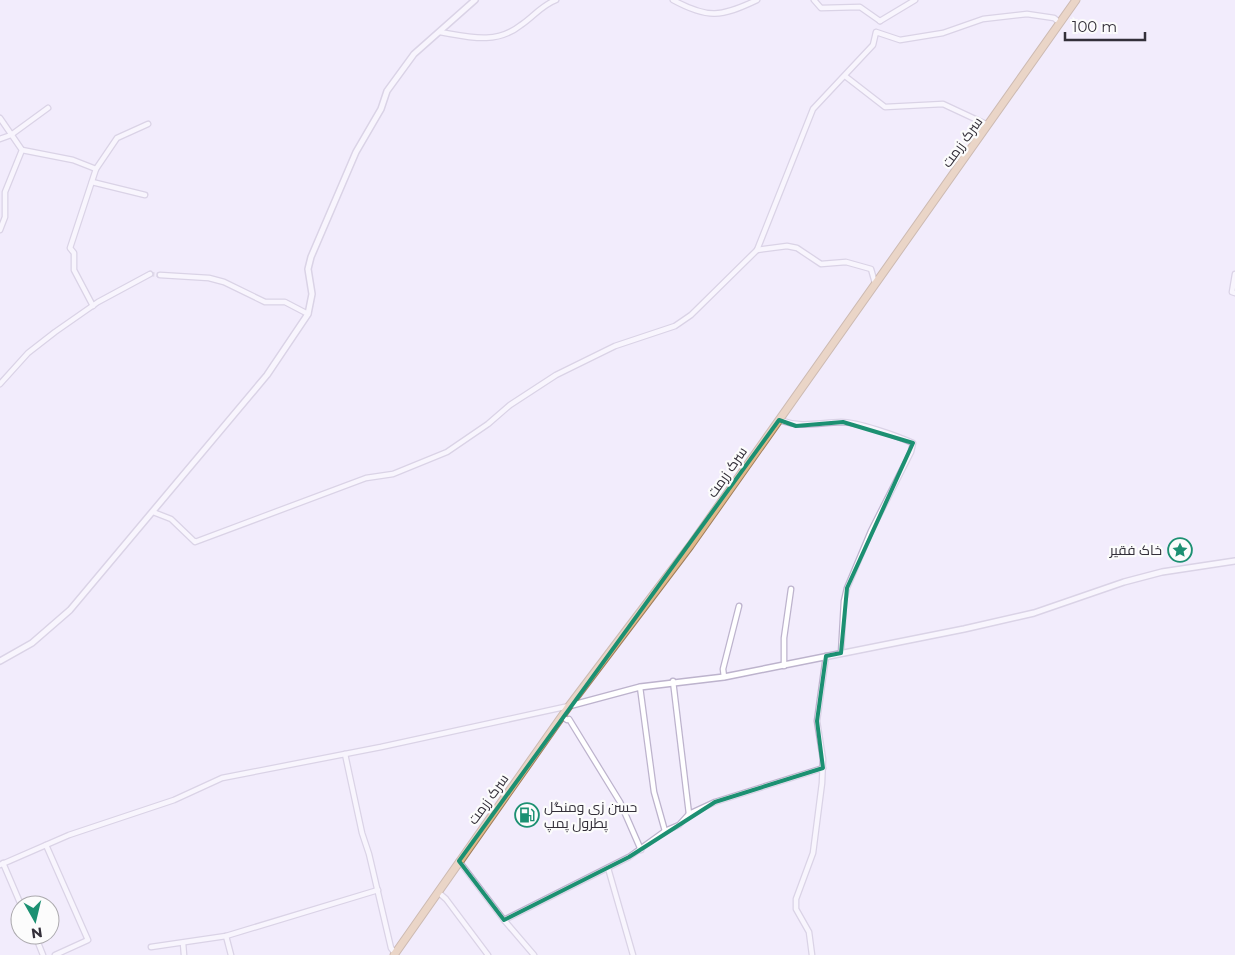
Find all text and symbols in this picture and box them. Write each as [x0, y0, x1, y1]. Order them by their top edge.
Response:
scale bar [1065, 10, 1145, 42]
text: 100 m [1072, 17, 1117, 36]
street label: سرک زرمت [938, 113, 986, 171]
street label: سرک زرمت [703, 443, 751, 501]
place icon: خاک فقیر [1167, 537, 1193, 563]
place label: خاک فقیر [1109, 541, 1162, 559]
street label: سرک زرمت [464, 770, 512, 828]
place label: حسن زی ومنگل پطرول پمپ [544, 798, 637, 833]
fuel station icon: حسن زی ومنگل پطرول پمپ [514, 802, 540, 828]
north arrow [10, 895, 60, 945]
text: N [30, 923, 44, 943]

